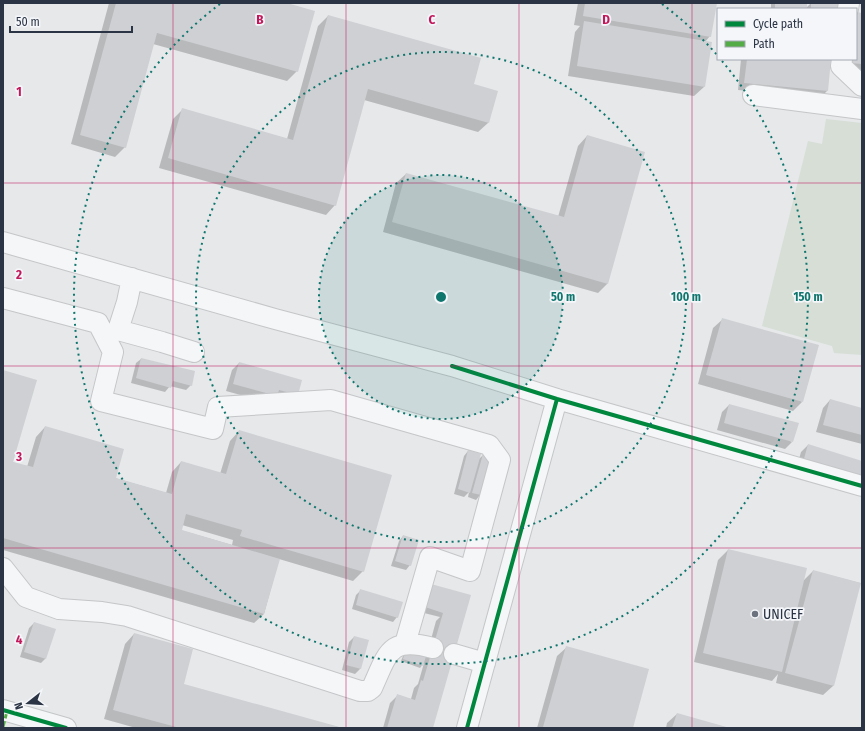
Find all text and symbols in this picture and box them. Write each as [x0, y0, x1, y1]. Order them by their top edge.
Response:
scale bar [10, 8, 132, 34]
legend [717, 8, 857, 60]
text: B [256, 12, 264, 27]
text: C [429, 12, 436, 27]
text: D [602, 12, 610, 27]
text: 50 m [16, 15, 40, 29]
text: Cycle path [753, 17, 803, 31]
text: Path [753, 37, 775, 51]
text: 1 [16, 84, 22, 99]
text: 2 [15, 267, 22, 282]
centre of rings [434, 290, 448, 304]
text: 50 m [551, 290, 575, 304]
text: 100 m [671, 290, 701, 304]
text: 150 m [793, 290, 823, 304]
text: 3 [15, 449, 22, 464]
place label: UNICEF [763, 606, 803, 623]
marker: UNICEF [750, 609, 760, 619]
text: 4 [16, 632, 23, 647]
north arrow [8, 683, 48, 723]
text: N [12, 701, 26, 711]

